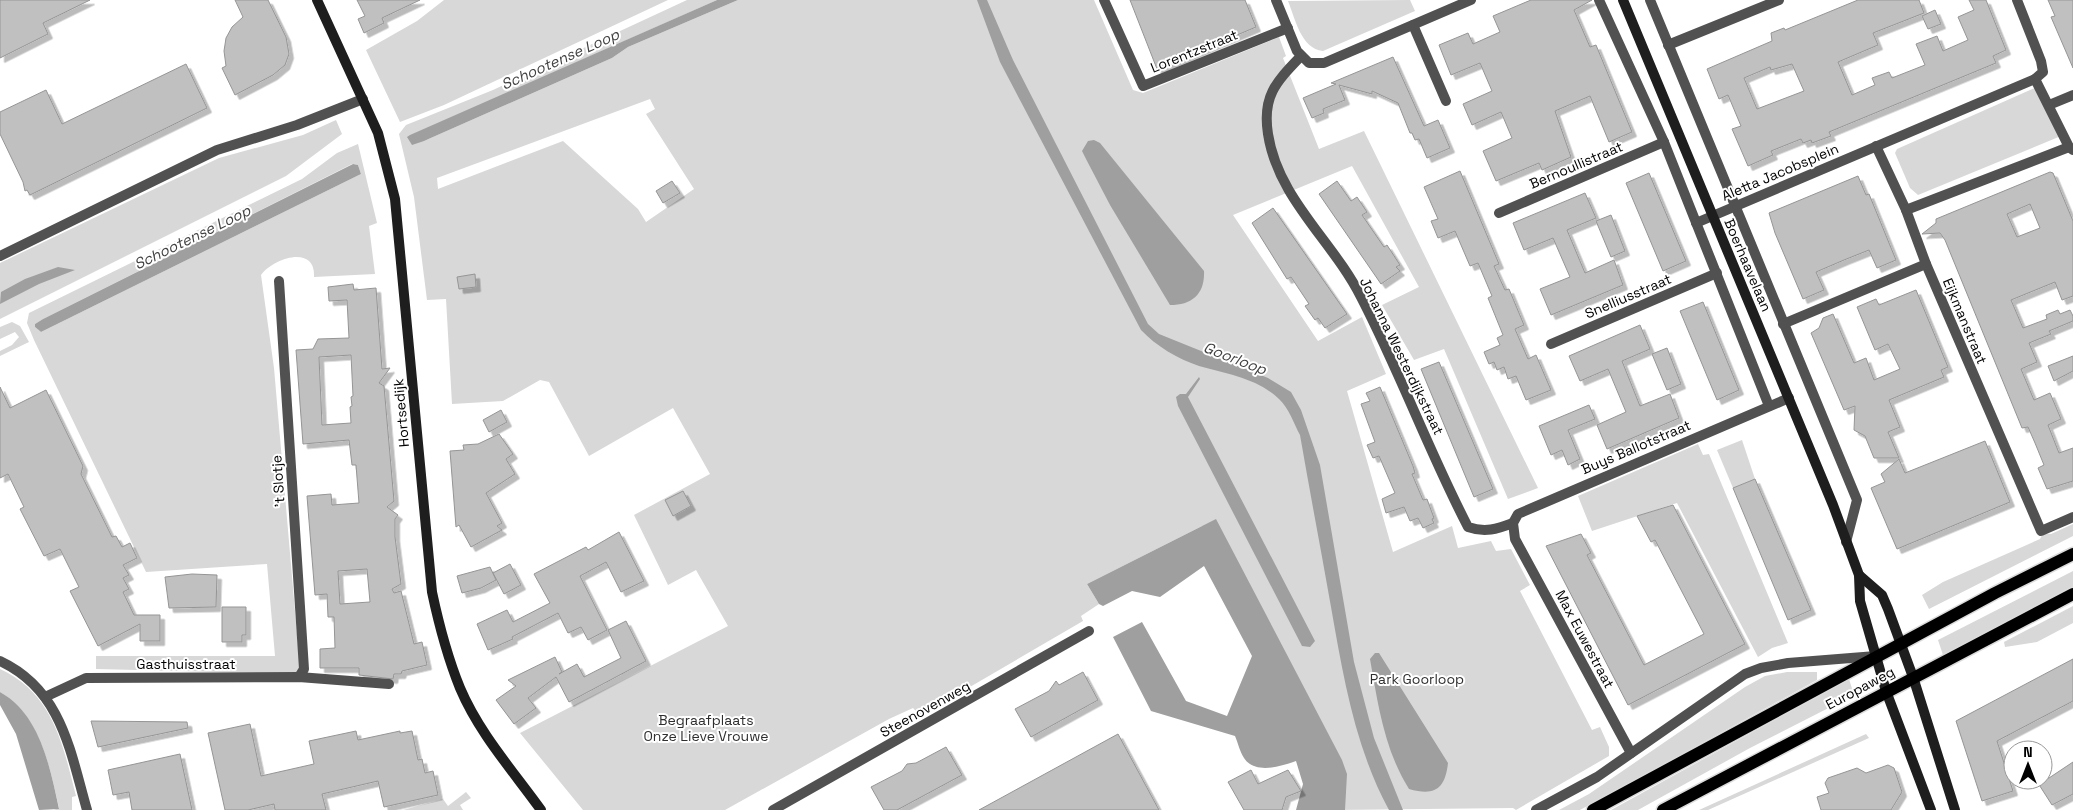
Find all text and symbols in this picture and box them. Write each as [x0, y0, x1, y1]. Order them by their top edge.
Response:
water label: Schootense Loop [498, 24, 623, 94]
street label: Lorentzstraat [1148, 25, 1240, 77]
street label: Bernoullistraat [1527, 137, 1625, 193]
street label: Aletta Jacobsplein [1719, 139, 1841, 205]
water label: Schootense Loop [131, 200, 255, 273]
street label: Boerhaavelaan [1720, 216, 1776, 314]
street label: Snelliusstraat [1582, 270, 1674, 322]
street label: Johanna Westerdijkstraat [1356, 274, 1448, 438]
street label: Eijkmanstraat [1939, 275, 1991, 367]
water label: Goorloop [1201, 337, 1270, 379]
street label: Hortsedijk [389, 378, 413, 448]
street label: Buys Ballotstraat [1579, 416, 1693, 478]
street label: 't Slotje [267, 454, 289, 508]
street label: Max Euwestraat [1552, 587, 1618, 691]
street label: Gasthuisstraat [136, 655, 236, 673]
street label: Europaweg [1822, 662, 1898, 714]
park label: Park Goorloop [1370, 670, 1464, 688]
street label: Steenovenweg [877, 677, 973, 741]
park label: Begraafplaats Onze Lieve Vrouwe [643, 711, 769, 745]
north arrow [2003, 740, 2053, 790]
text: N [2023, 743, 2033, 761]

